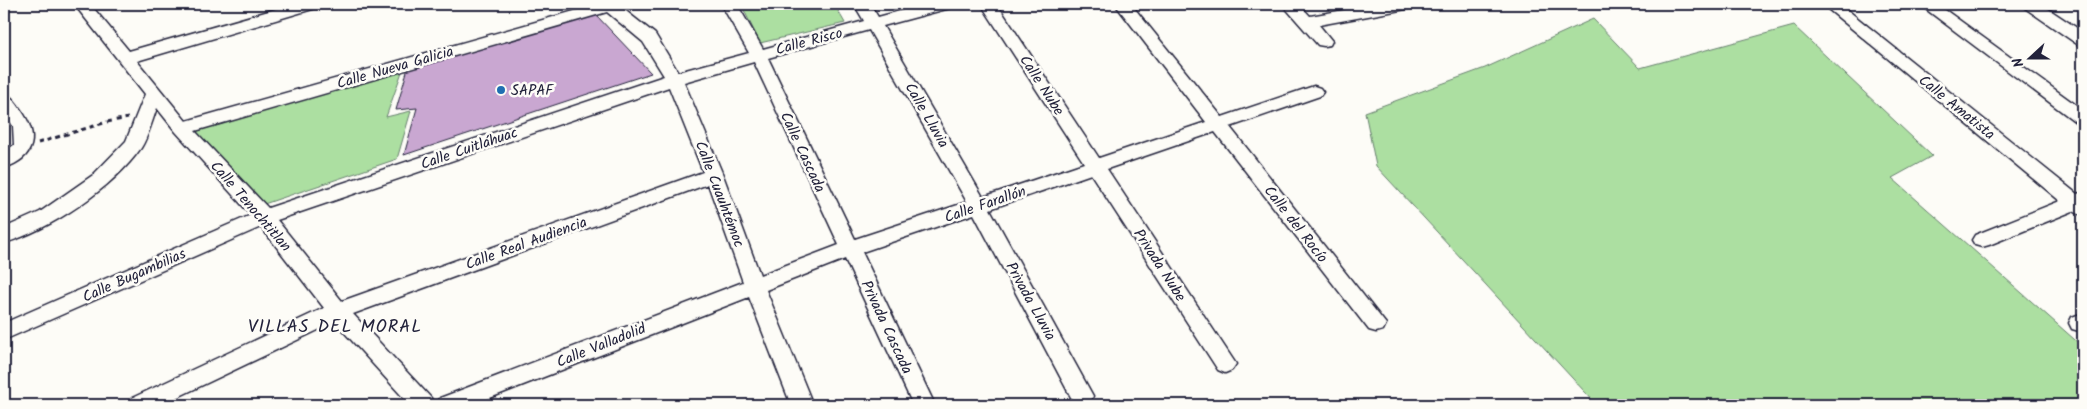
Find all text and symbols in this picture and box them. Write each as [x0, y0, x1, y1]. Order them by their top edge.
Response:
street label: Calle Risco [773, 21, 846, 62]
north arrow [2004, 32, 2054, 82]
street label: Calle Nueva Galicia [334, 40, 456, 96]
street label: Calle Nube [1013, 50, 1070, 121]
text: N [2007, 54, 2031, 70]
street label: Calle Amatista [1913, 69, 2000, 146]
street label: Calle Lluvia [898, 78, 955, 153]
place label: SAPAF [511, 79, 554, 103]
marker: SAPAF [495, 84, 507, 96]
street label: Calle Cascada [773, 108, 831, 197]
street label: Calle Cuitláhuac [417, 121, 521, 177]
street label: Calle Cuauhtémoc [688, 138, 751, 251]
street label: Calle Tenochtitlan [204, 156, 297, 258]
street label: Calle Farallón [941, 180, 1029, 230]
street label: Calle del Rocío [1257, 181, 1333, 269]
street label: Calle Real Audiencia [462, 211, 590, 277]
street label: Privada Nube [1127, 224, 1192, 307]
street label: Calle Bugambilias [79, 242, 191, 309]
street label: Privada Lluvia [999, 258, 1062, 345]
street label: Privada Cascada [854, 276, 918, 378]
district label: VILLAS DEL MORAL [248, 313, 422, 342]
street label: Calle Valladolid [553, 317, 650, 375]

